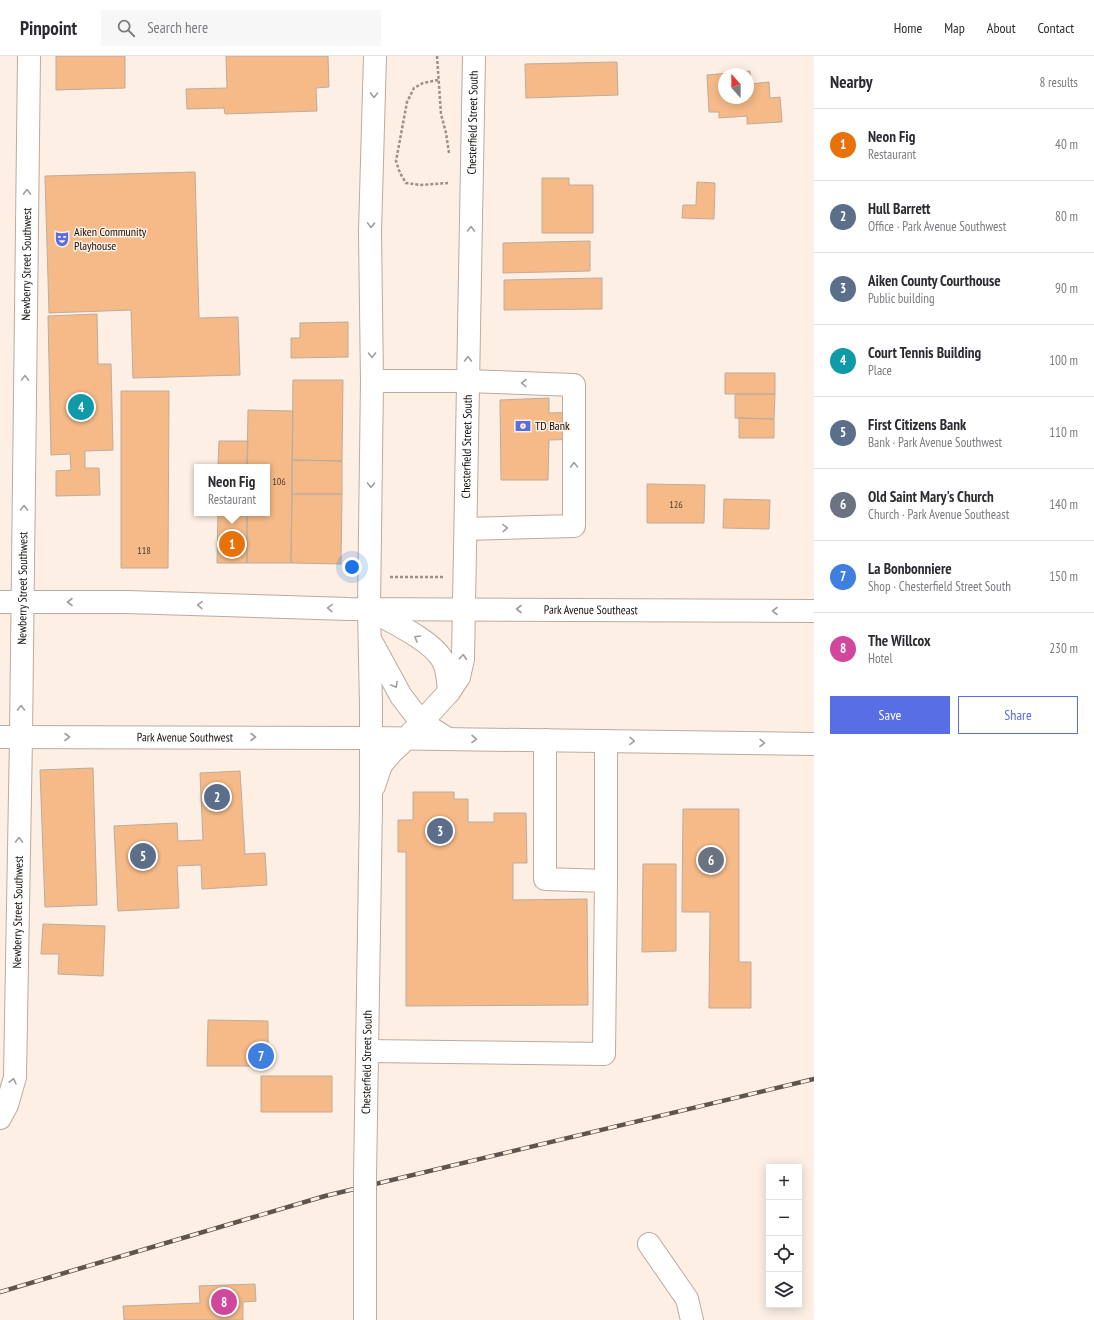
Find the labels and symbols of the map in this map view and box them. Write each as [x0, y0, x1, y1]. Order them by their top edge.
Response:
north arrow [718, 68, 754, 104]
street label: Chesterfield Street South [464, 71, 481, 174]
one-way arrow [370, 92, 379, 98]
one-way arrow [23, 189, 31, 195]
street label: Newberry Street Southwest [18, 207, 34, 320]
one-way arrow [366, 222, 375, 228]
place label: Aiken Community Playhouse [74, 224, 147, 253]
one-way arrow [467, 226, 475, 232]
theatre icon: Aiken Community Playhouse [53, 230, 71, 248]
one-way arrow [368, 352, 376, 358]
one-way arrow [464, 356, 472, 362]
one-way arrow [21, 375, 29, 381]
one-way arrow [521, 379, 527, 387]
pin: 4 [68, 392, 94, 422]
street label: Chesterfield Street South [458, 395, 475, 498]
bank icon: TD Bank [514, 417, 532, 435]
place label: TD Bank [535, 418, 570, 433]
one-way arrow [570, 462, 578, 468]
house number: 106 [272, 475, 286, 488]
one-way arrow [367, 482, 375, 488]
house number: 126 [669, 498, 683, 511]
one-way arrow [19, 505, 28, 511]
one-way arrow [502, 524, 508, 532]
pin: 1 [219, 529, 245, 559]
street label: Newberry Street Southwest [14, 531, 30, 644]
house number: 118 [137, 544, 151, 557]
your location [342, 557, 362, 577]
one-way arrow [67, 598, 73, 606]
one-way arrow [197, 600, 203, 609]
street label: Park Avenue Southeast [544, 602, 639, 617]
one-way arrow [327, 604, 333, 613]
one-way arrow [516, 605, 522, 613]
one-way arrow [772, 607, 778, 615]
one-way arrow [414, 635, 421, 642]
one-way arrow [458, 654, 467, 660]
one-way arrow [390, 681, 398, 688]
one-way arrow [17, 705, 25, 711]
street label: Park Avenue Southwest [137, 729, 234, 745]
one-way arrow [64, 733, 70, 741]
one-way arrow [250, 733, 256, 741]
one-way arrow [471, 735, 477, 743]
one-way arrow [629, 737, 635, 745]
one-way arrow [759, 739, 765, 747]
pin: 2 [204, 782, 230, 812]
pin: 3 [427, 816, 453, 846]
one-way arrow [15, 837, 23, 843]
pin: 5 [130, 841, 156, 871]
pin: 6 [698, 845, 724, 875]
street label: Newberry Street Southwest [9, 855, 26, 968]
street label: Chesterfield Street South [358, 1010, 375, 1114]
pin: 7 [248, 1041, 274, 1071]
one-way arrow [9, 1078, 17, 1085]
pin: 8 [211, 1287, 237, 1317]

